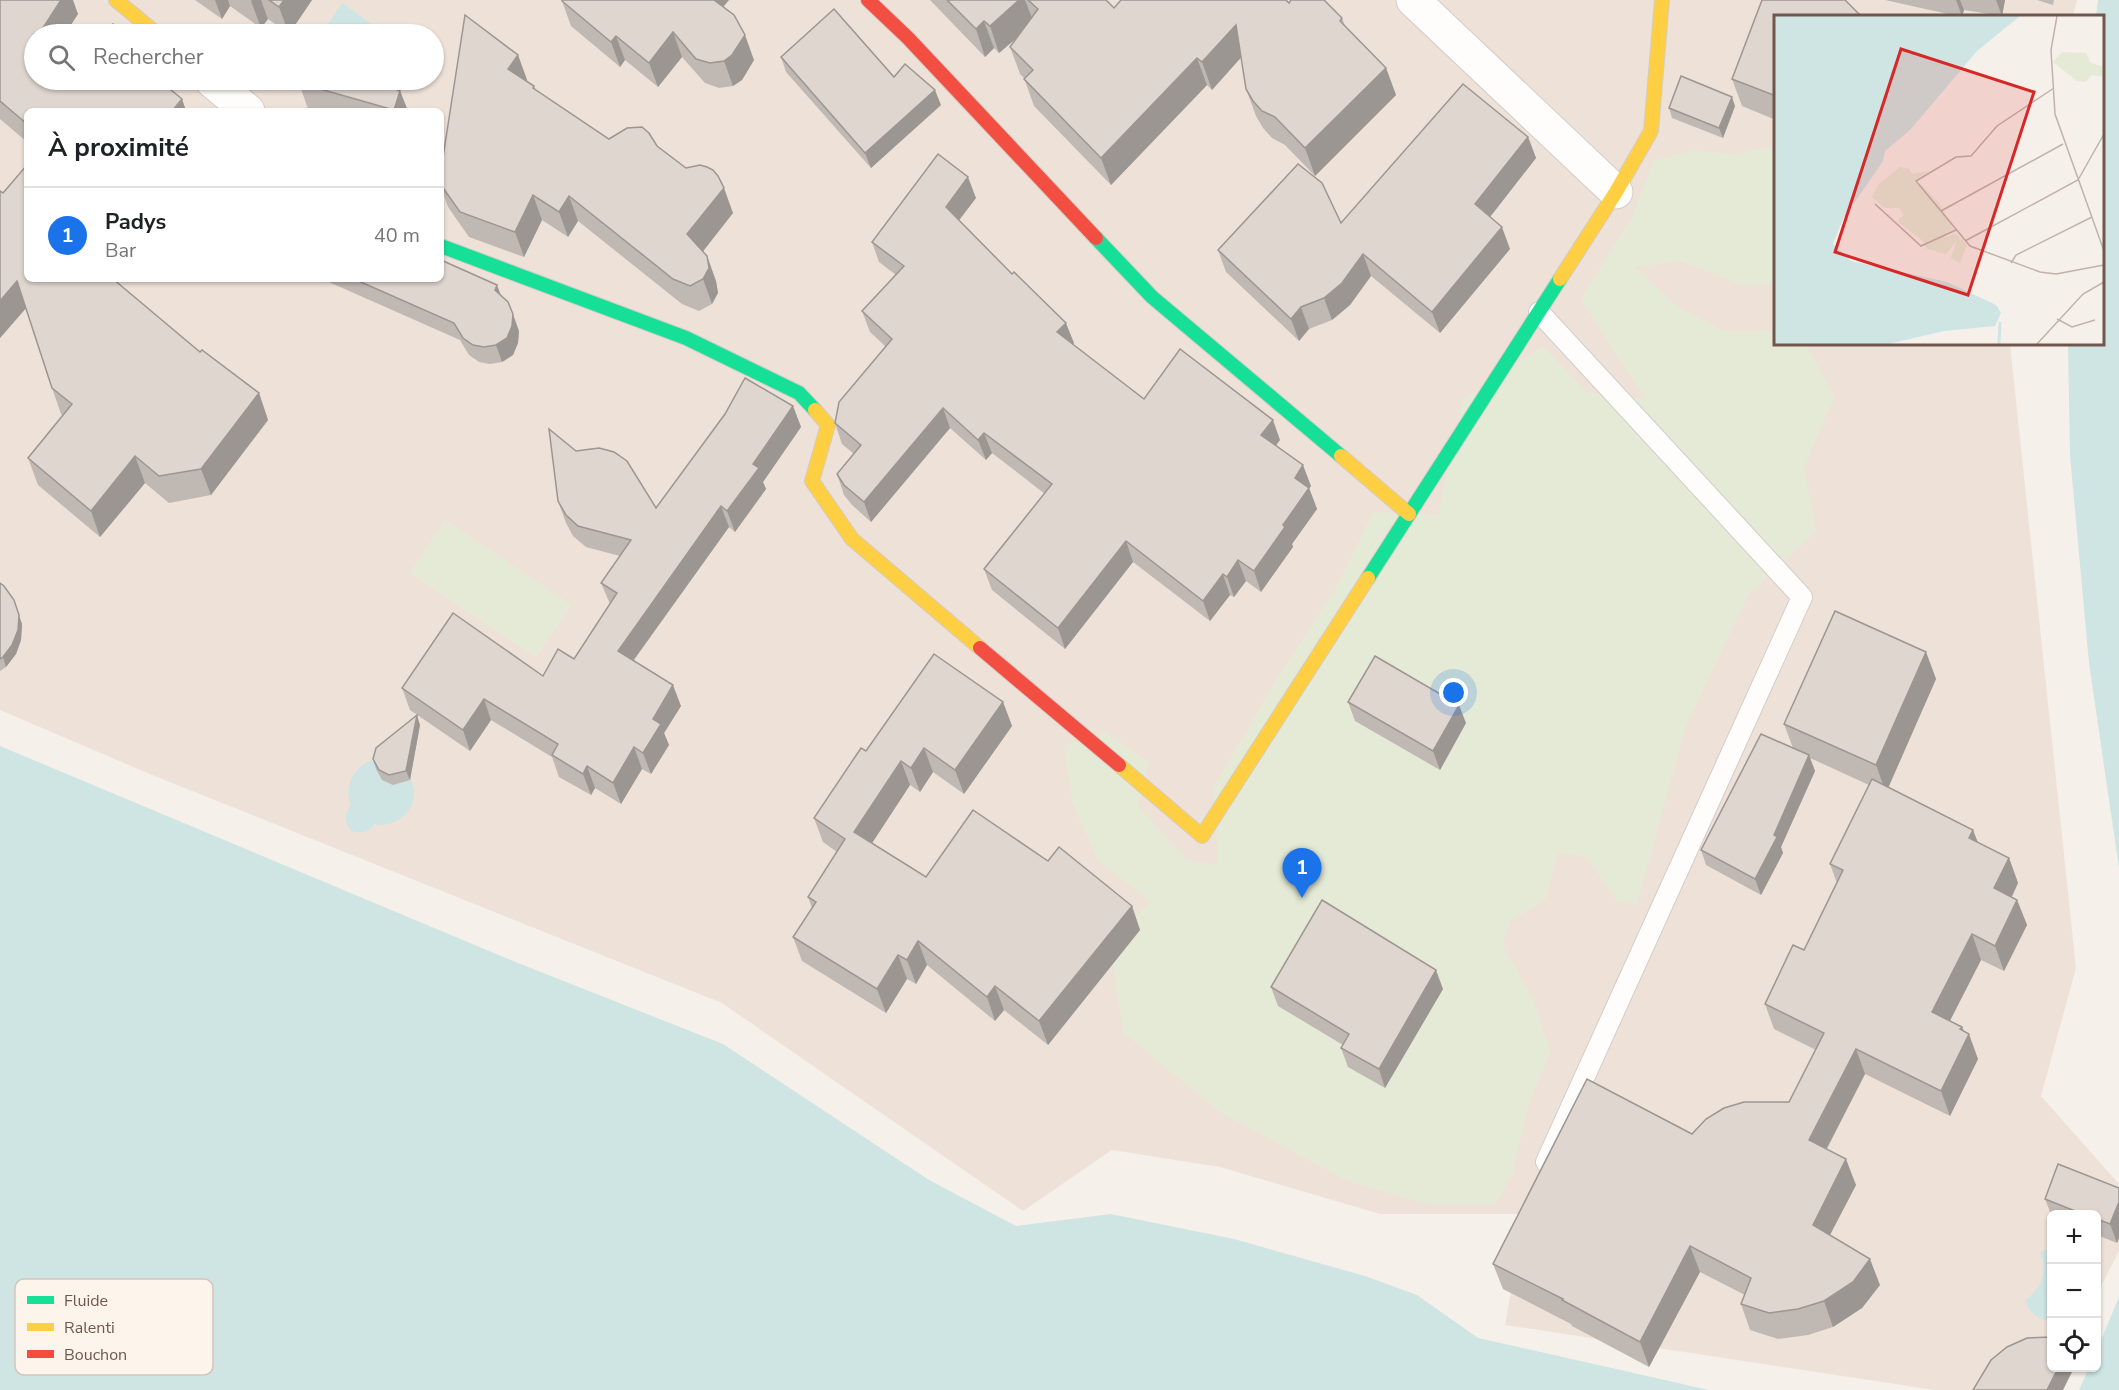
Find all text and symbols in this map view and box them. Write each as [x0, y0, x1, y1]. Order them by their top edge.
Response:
inset map [1774, 15, 2104, 345]
search box [24, 24, 444, 90]
icon: search [45, 41, 78, 74]
text: Rechercher [93, 42, 204, 72]
text: À proximité [48, 130, 189, 165]
text: Padys [105, 207, 166, 237]
text: 1 [62, 222, 74, 249]
text: 40 m [374, 222, 420, 249]
text: Bar [105, 237, 136, 264]
your location [1439, 678, 1468, 707]
pin: 1 [1282, 848, 1322, 898]
map controls [2047, 1210, 2101, 1372]
button: + [2047, 1210, 2101, 1264]
button: − [2047, 1264, 2101, 1318]
legend [15, 1279, 213, 1375]
text: Fluide [64, 1290, 108, 1312]
text: Ralenti [64, 1317, 115, 1339]
button: locate [2047, 1318, 2101, 1372]
text: Bouchon [64, 1344, 127, 1366]

